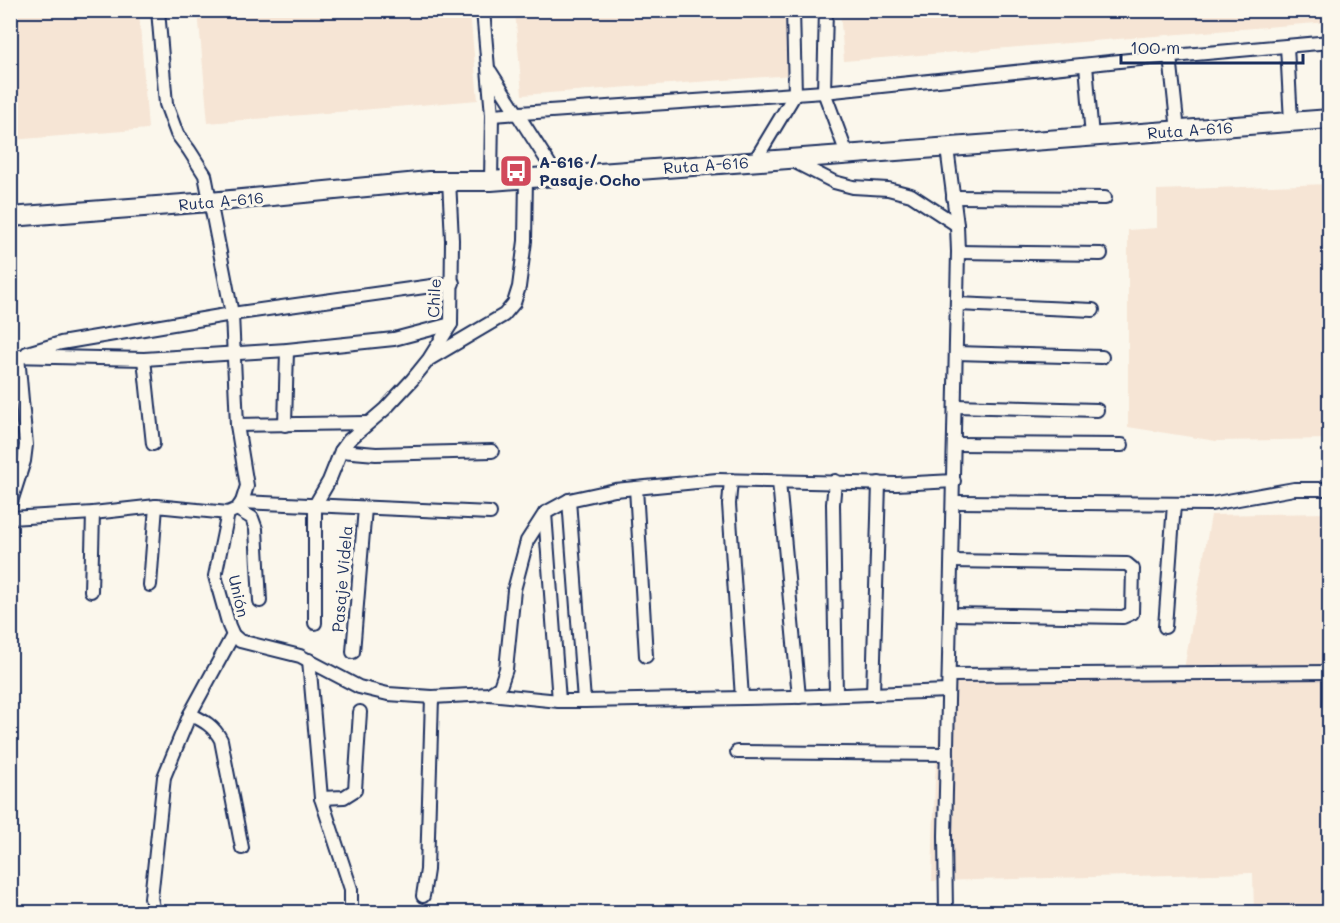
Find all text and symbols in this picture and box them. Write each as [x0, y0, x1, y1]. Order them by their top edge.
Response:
scale bar [1121, 27, 1302, 65]
text: 100 m [1130, 35, 1180, 59]
street label: Ruta A-616 [1147, 116, 1233, 143]
place label: A-616 / Pasaje Ocho [539, 151, 641, 190]
street label: Ruta A-616 [663, 151, 749, 178]
bus stop icon: A-616 / Pasaje Ocho [498, 153, 534, 189]
street label: Ruta A-616 [177, 186, 264, 215]
street label: Chile [422, 278, 445, 318]
street label: Pasaje Videla [326, 525, 357, 633]
street label: Unión [224, 573, 255, 619]

